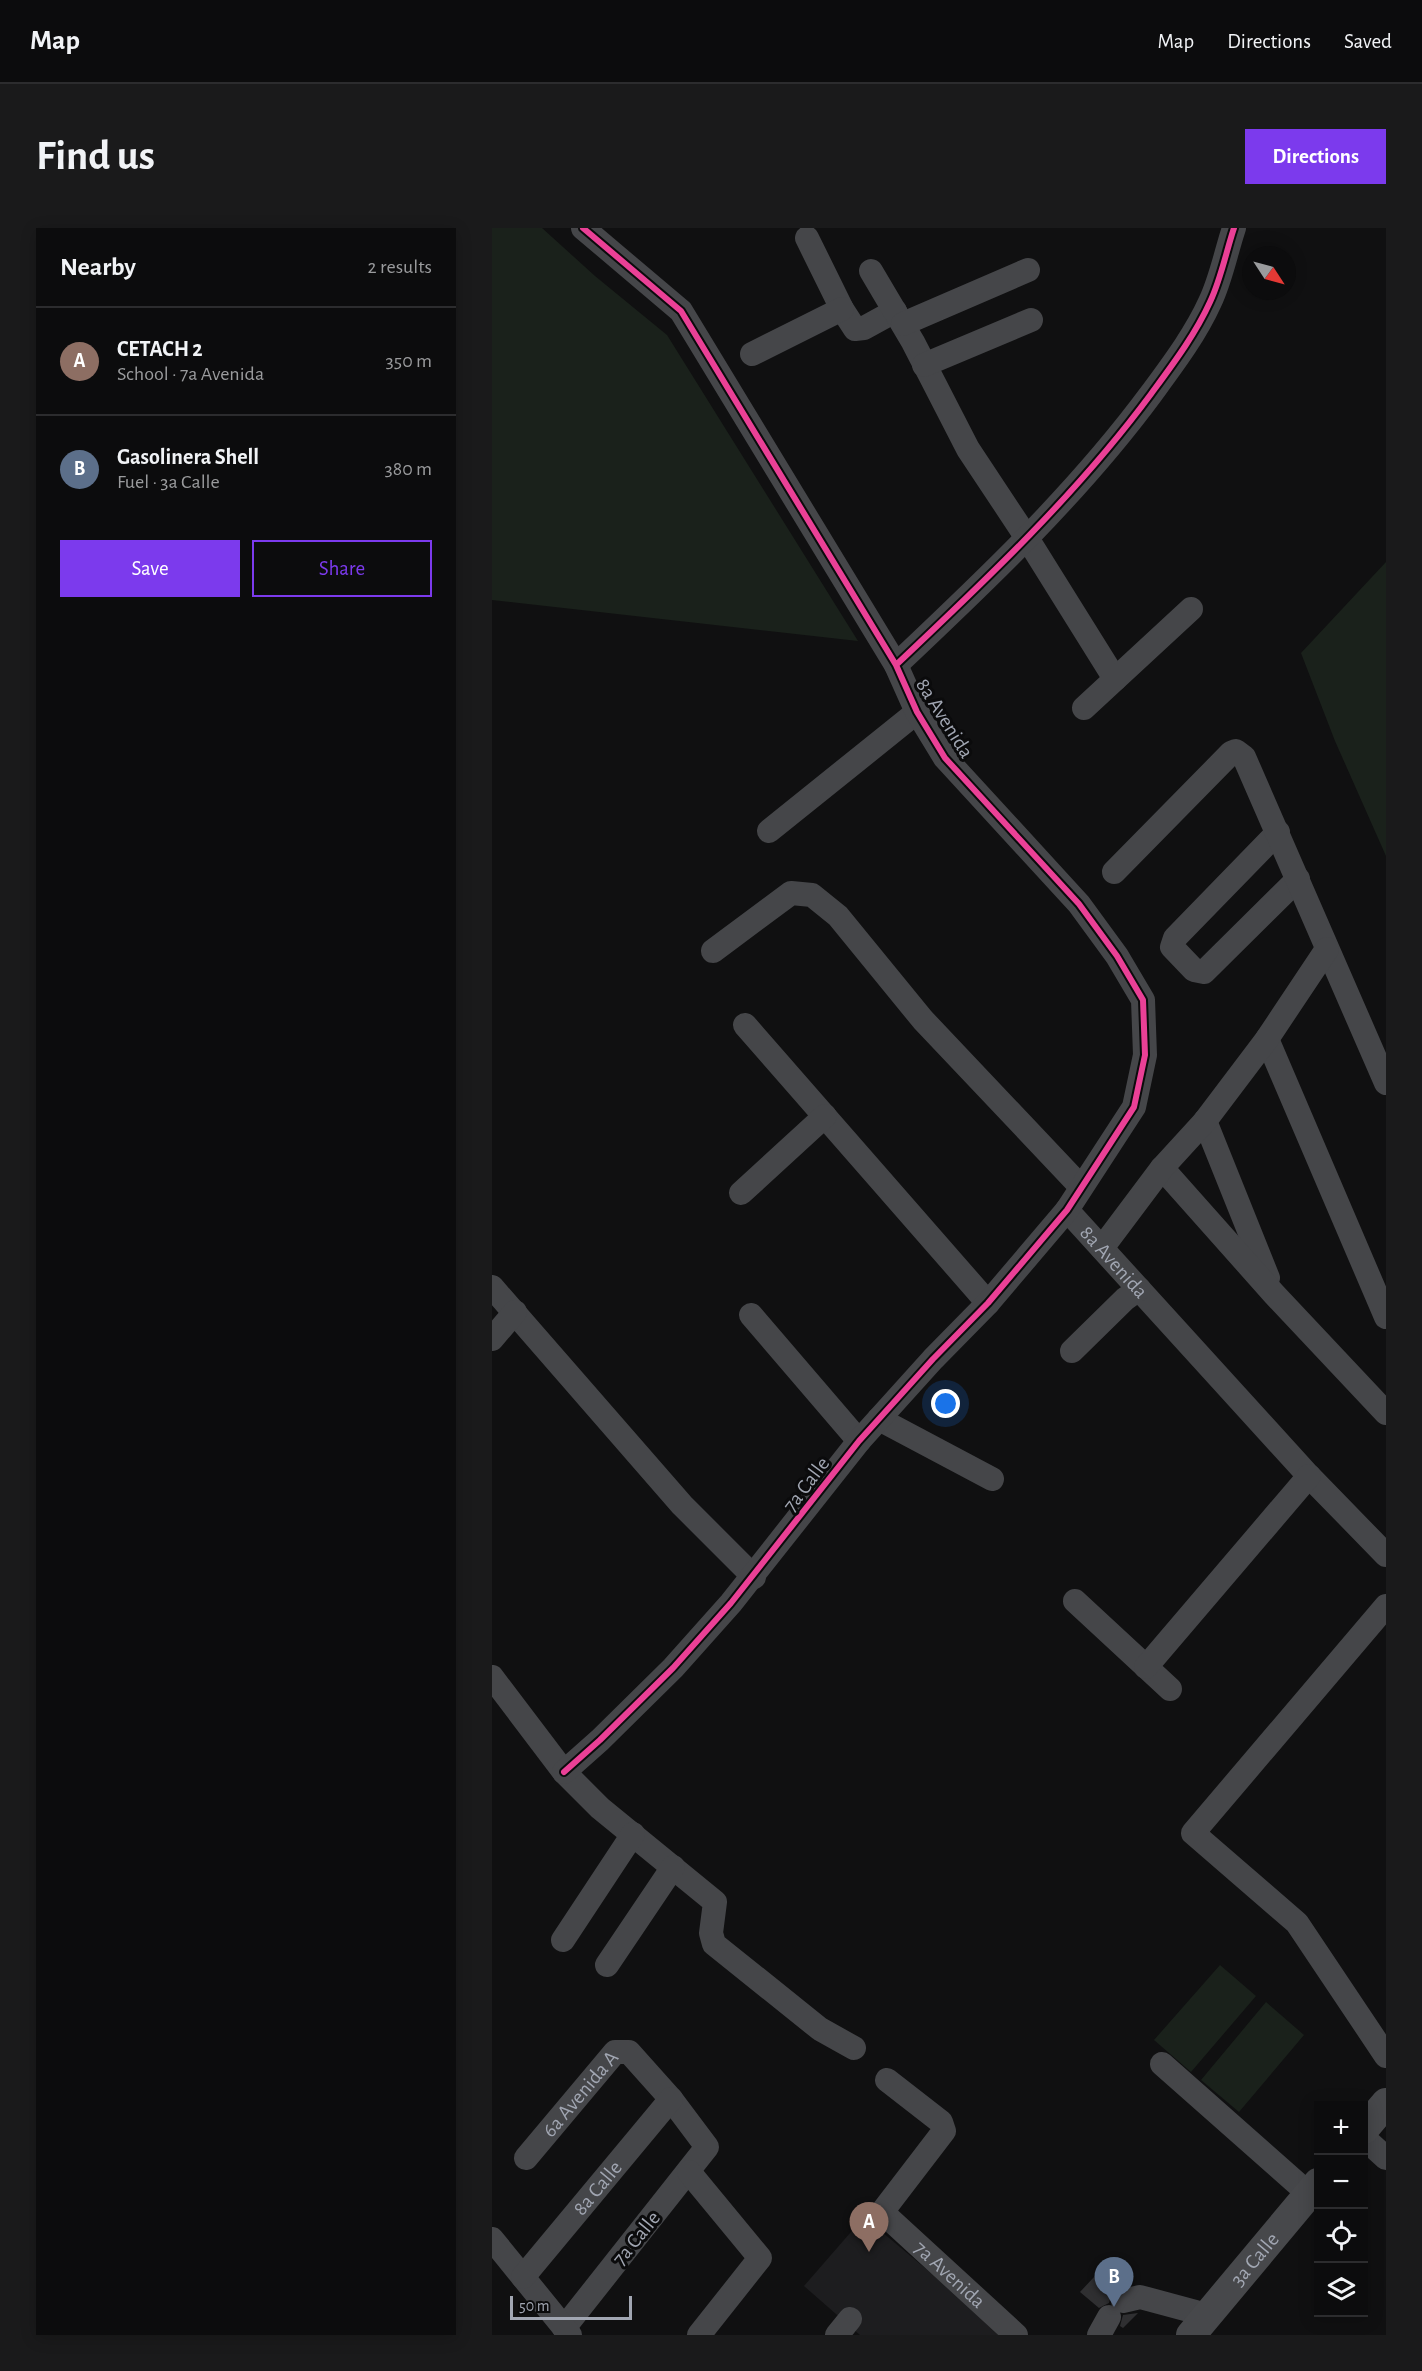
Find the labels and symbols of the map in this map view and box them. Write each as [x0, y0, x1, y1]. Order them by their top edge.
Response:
north arrow [1242, 246, 1296, 300]
street label: 8a Avenida [912, 675, 977, 762]
street label: 8a Avenida [1076, 1222, 1152, 1303]
your location [931, 1389, 960, 1418]
street label: 7a Calle [779, 1453, 834, 1516]
street label: 6a Avenida A [539, 2047, 622, 2141]
street label: 8a Calle [569, 2157, 626, 2219]
pin: A [850, 2202, 889, 2252]
street label: 7a Calle [609, 2207, 664, 2269]
street label: 3a Calle [1227, 2229, 1283, 2290]
street label: 7a Avenida [910, 2237, 989, 2313]
pin: B [1094, 2258, 1134, 2307]
scale bar [510, 2293, 632, 2320]

